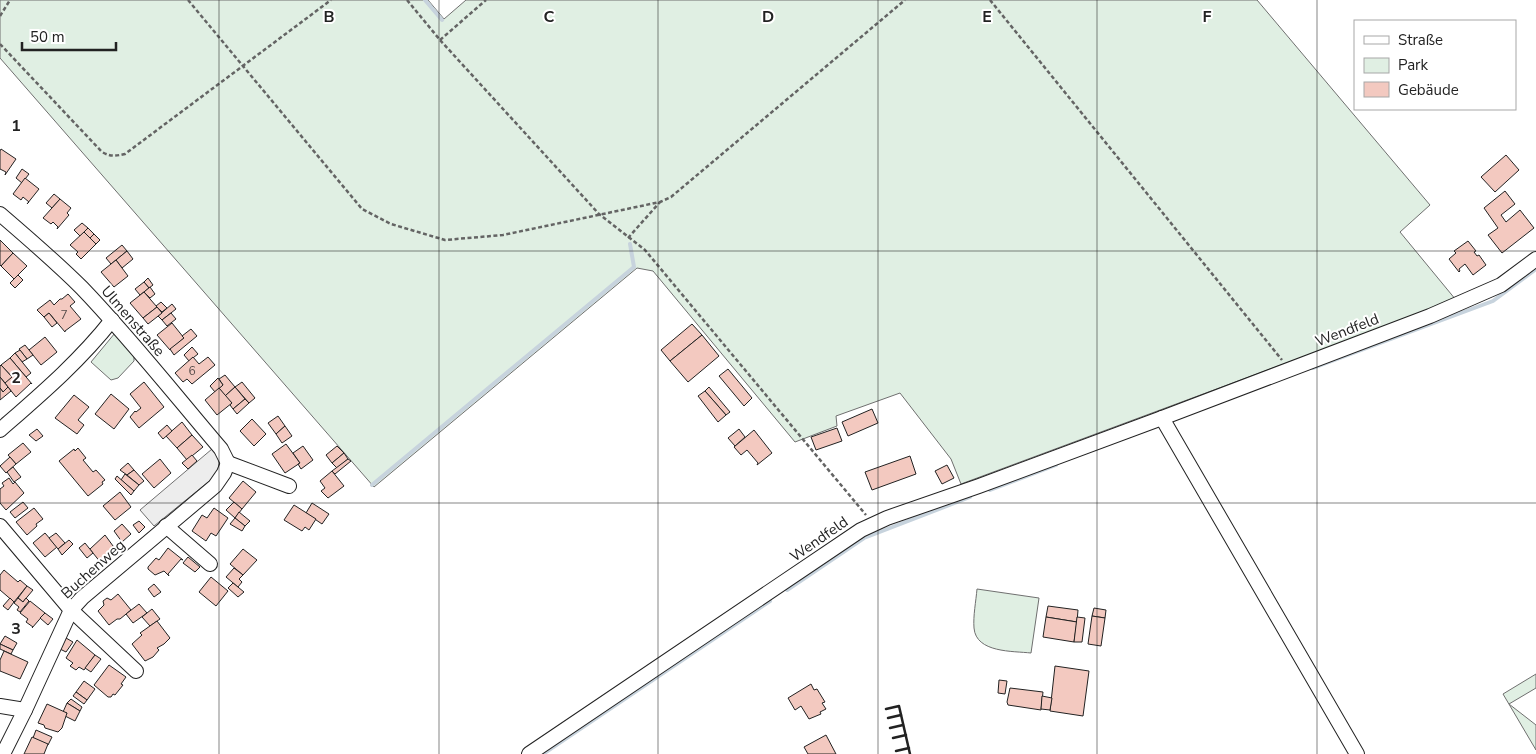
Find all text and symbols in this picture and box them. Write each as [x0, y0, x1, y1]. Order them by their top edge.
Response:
text: B [323, 6, 335, 28]
text: C [544, 6, 555, 28]
text: D [762, 6, 774, 28]
text: E [982, 6, 992, 28]
text: F [1203, 6, 1212, 28]
scale bar [22, 20, 116, 52]
legend [1354, 20, 1516, 110]
text: 50 m [30, 27, 65, 47]
text: Straße [1398, 30, 1443, 50]
text: Park [1398, 55, 1428, 75]
text: Gebäude [1398, 80, 1459, 100]
text: 1 [11, 115, 21, 137]
street label: Ulmenstraße [97, 281, 169, 361]
house number: 7 [60, 307, 68, 323]
street label: Wendfeld [1312, 309, 1382, 351]
house number: 6 [188, 363, 196, 379]
text: 2 [11, 367, 21, 389]
street label: Wendfeld [786, 512, 852, 566]
street label: Buchenweg [57, 535, 129, 603]
text: 3 [11, 618, 21, 640]

